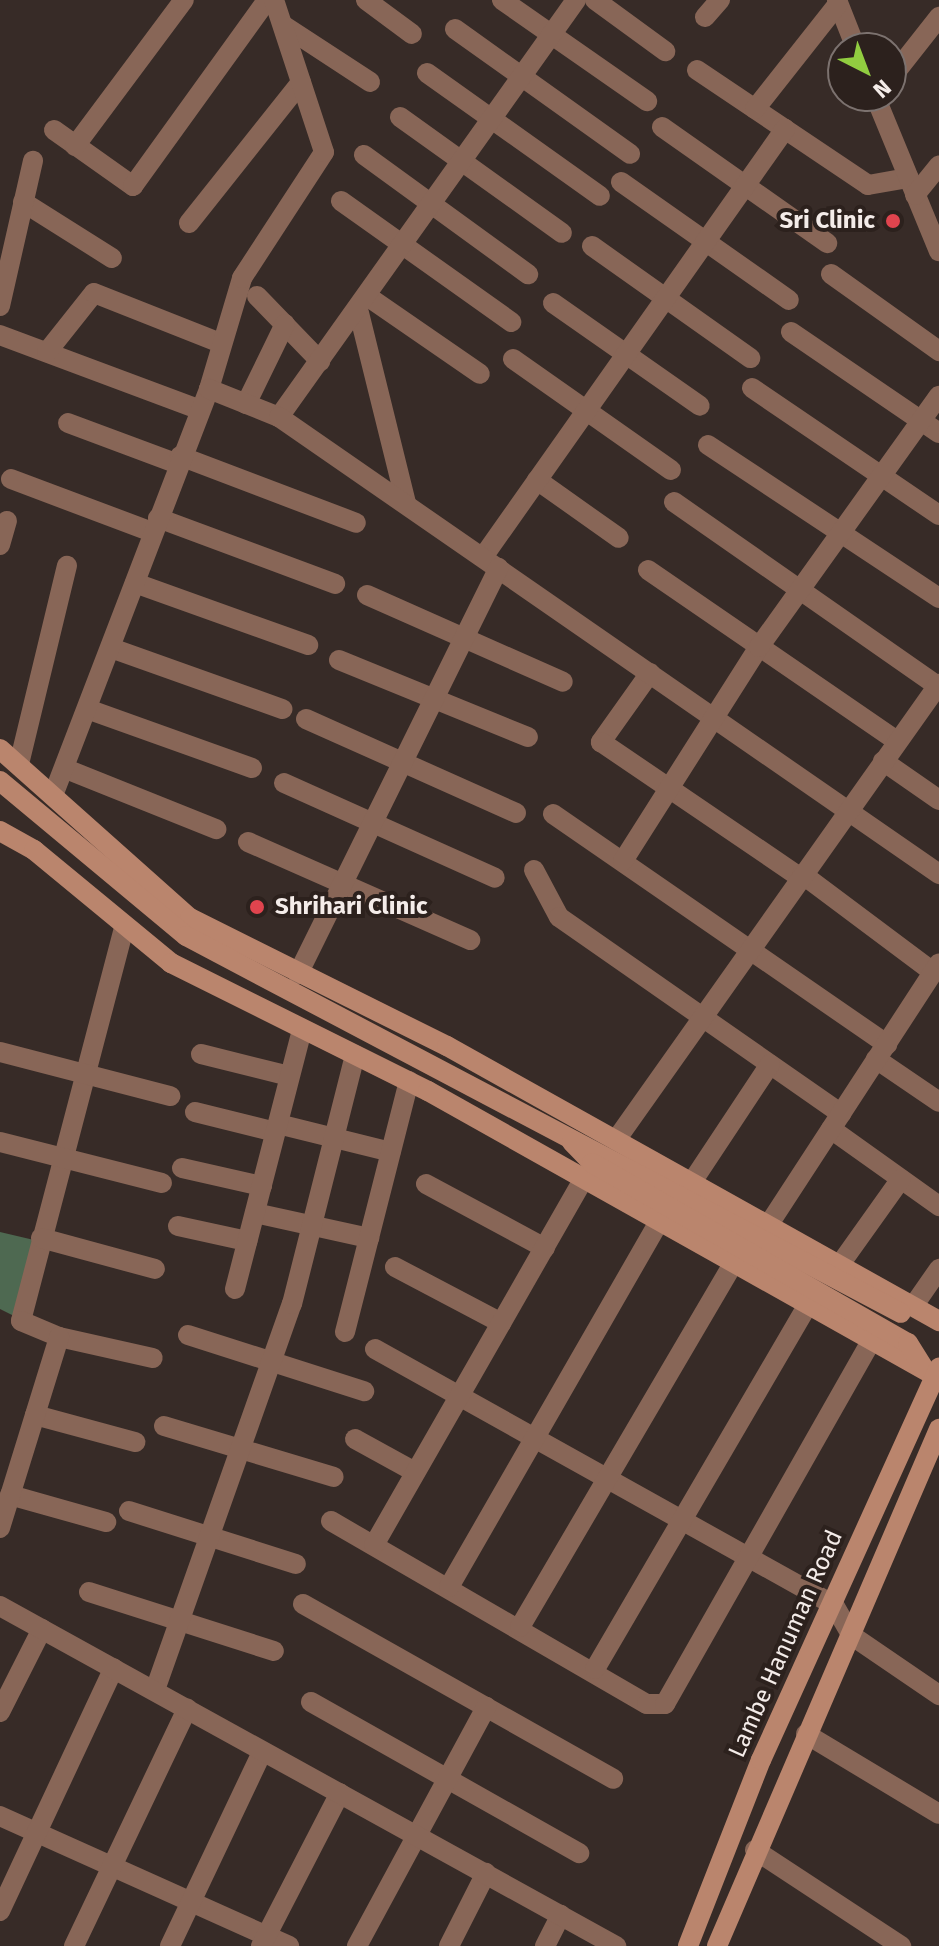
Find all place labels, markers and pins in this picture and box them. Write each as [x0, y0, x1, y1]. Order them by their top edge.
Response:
place label: Sri Clinic [780, 207, 875, 235]
marker: Sri Clinic [882, 210, 904, 232]
place label: Shrihari Clinic [275, 893, 428, 921]
marker: Shrihari Clinic [246, 896, 268, 918]

